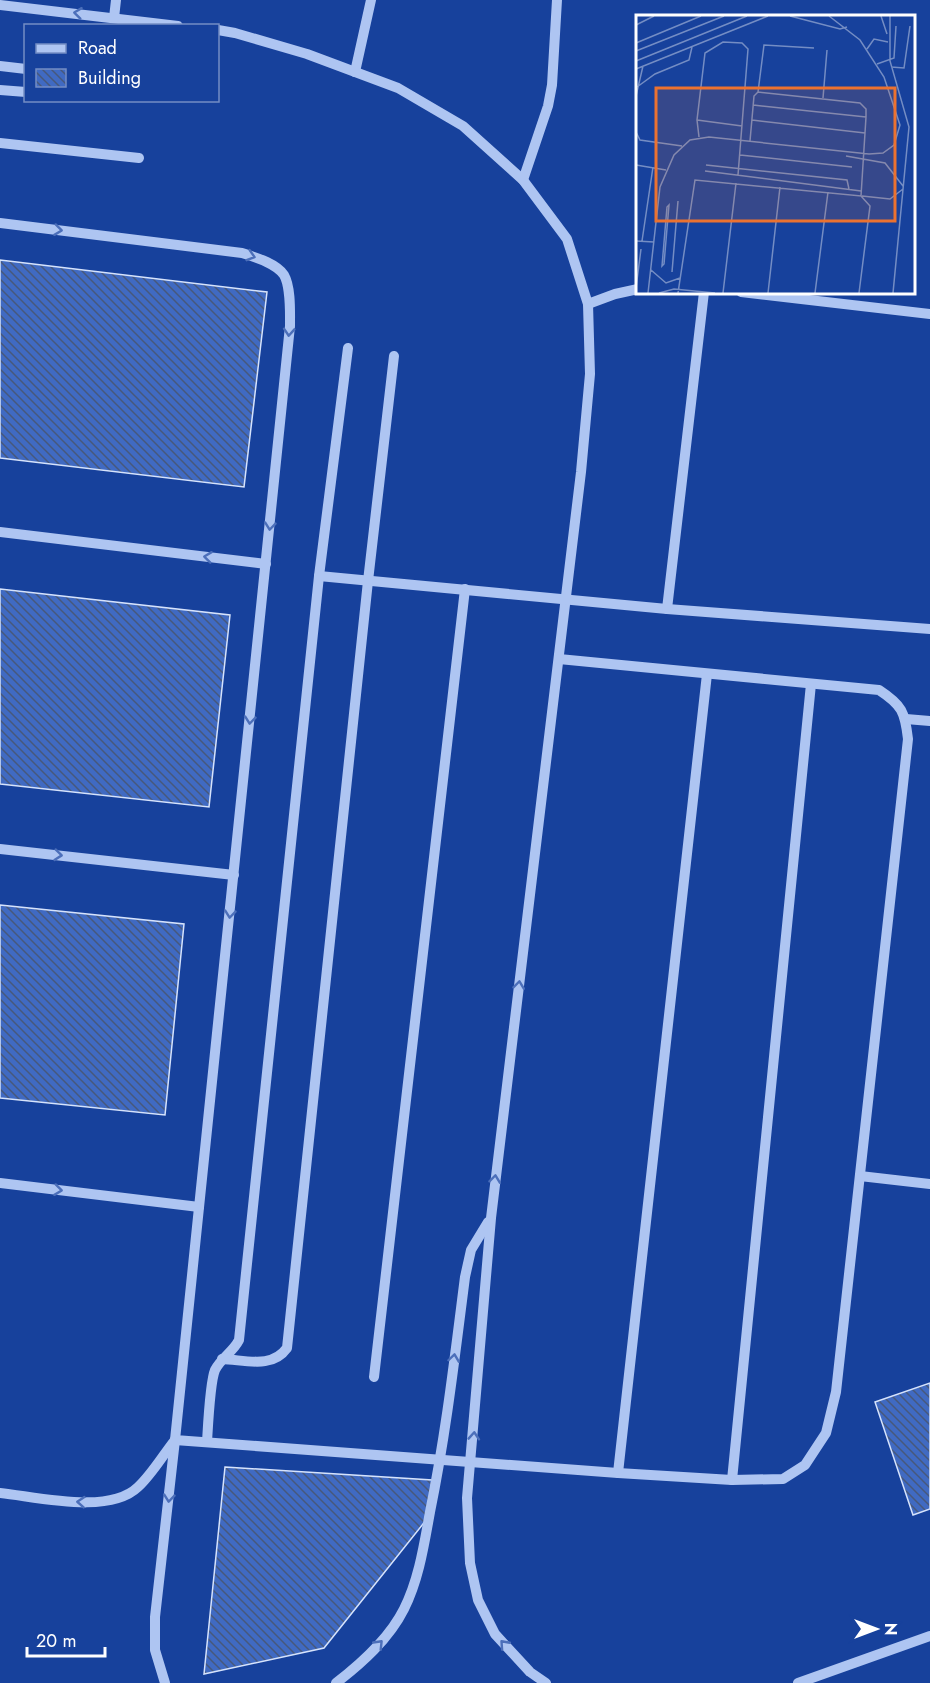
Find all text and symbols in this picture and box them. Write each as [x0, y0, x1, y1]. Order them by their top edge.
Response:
one-way arrow [74, 8, 83, 20]
inset map [636, 15, 915, 294]
legend [24, 24, 219, 102]
text: Road [78, 35, 117, 61]
text: Building [78, 65, 141, 91]
one-way arrow [53, 223, 63, 236]
one-way arrow [245, 249, 256, 261]
one-way arrow [283, 327, 296, 337]
one-way arrow [264, 522, 277, 531]
one-way arrow [204, 552, 213, 564]
one-way arrow [244, 715, 257, 725]
one-way arrow [54, 848, 63, 861]
one-way arrow [224, 909, 237, 919]
one-way arrow [512, 981, 525, 990]
one-way arrow [489, 1174, 501, 1184]
one-way arrow [53, 1183, 63, 1196]
one-way arrow [448, 1353, 460, 1362]
one-way arrow [467, 1432, 480, 1441]
one-way arrow [163, 1493, 176, 1502]
one-way arrow [77, 1496, 86, 1509]
north arrow [846, 1599, 906, 1659]
scale bar [27, 1620, 105, 1658]
text: N [879, 1623, 902, 1635]
text: 20 m [36, 1628, 76, 1654]
one-way arrow [371, 1640, 382, 1651]
one-way arrow [500, 1640, 511, 1650]

